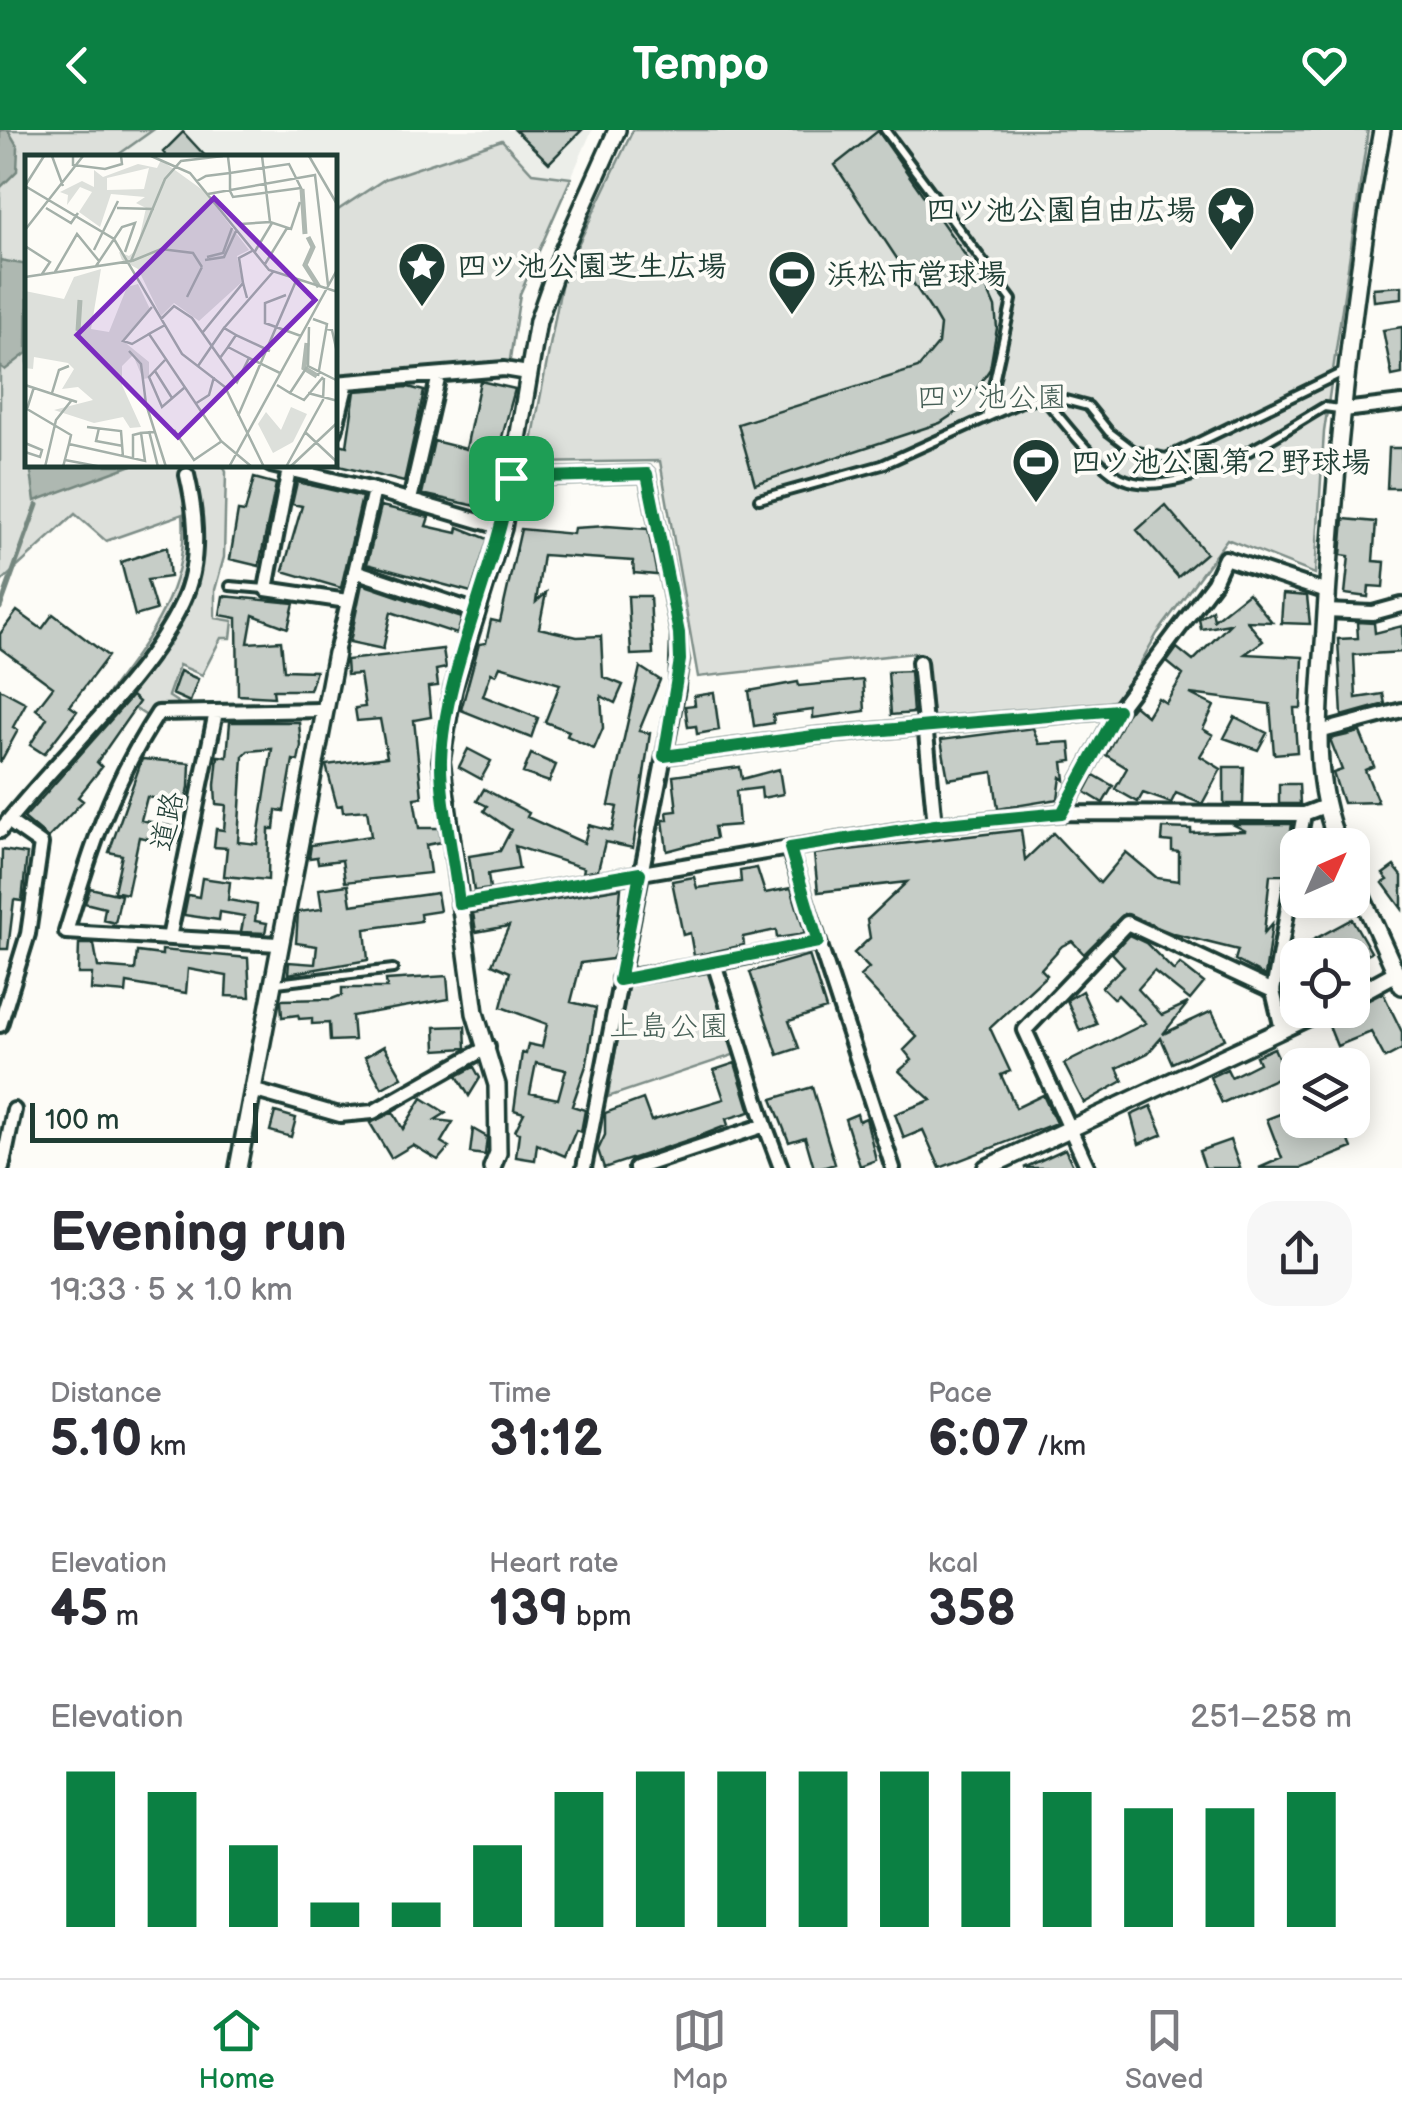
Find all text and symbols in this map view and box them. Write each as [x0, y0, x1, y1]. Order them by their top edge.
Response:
icon: back [50, 38, 105, 93]
text: Tempo [633, 38, 769, 93]
icon: heart [1297, 38, 1352, 93]
inset map [25, 155, 338, 468]
place icon: 四ツ池公園自由広場 [1205, 184, 1257, 252]
place label: 四ツ池公園自由広場 [926, 193, 1196, 229]
place icon: 四ツ池公園芝生広場 [396, 240, 448, 308]
sports icon: 浜松市営球場 [766, 248, 818, 316]
place label: 四ツ池公園芝生広場 [457, 249, 727, 285]
place label: 浜松市営球場 [827, 257, 1007, 293]
park label: 四ツ池公園 [917, 380, 1067, 416]
pin [469, 436, 554, 521]
sports icon: 四ツ池公園第２野球場 [1010, 436, 1062, 504]
place label: 四ツ池公園第２野球場 [1071, 445, 1371, 481]
icon: arrive [484, 451, 539, 506]
street label: 道路 [144, 788, 192, 854]
north arrow [1280, 828, 1370, 918]
map controls [1280, 828, 1370, 1138]
button: locate [1280, 938, 1370, 1028]
park label: 上島公園 [609, 1009, 729, 1045]
button: layers [1280, 1048, 1370, 1138]
scale bar [30, 1098, 258, 1143]
text: 100 m [45, 1104, 119, 1137]
text: Evening run [50, 1200, 347, 1267]
button: share [1247, 1201, 1352, 1306]
text: 19:33 · 5 × 1.0 km [50, 1271, 293, 1310]
text: Distance [50, 1377, 162, 1410]
text: Time [489, 1377, 551, 1410]
text: Pace [928, 1377, 992, 1410]
text: 5.10 [50, 1410, 142, 1470]
text: 31:12 [489, 1410, 602, 1470]
text: 6:07 [928, 1410, 1029, 1470]
text: km [142, 1430, 187, 1463]
text: /km [1029, 1430, 1086, 1463]
text: Elevation [50, 1547, 167, 1580]
text: Heart rate [489, 1547, 618, 1580]
text: kcal [928, 1547, 978, 1580]
text: 45 [50, 1580, 108, 1640]
text: 139 [489, 1580, 569, 1640]
text: 358 [928, 1580, 1016, 1640]
text: m [108, 1600, 139, 1633]
text: bpm [569, 1600, 631, 1633]
text: Elevation [50, 1698, 183, 1737]
text: 251–258 m [1190, 1698, 1352, 1737]
tab: Home [199, 2003, 275, 2096]
tab: Map [672, 2003, 728, 2096]
tab: Saved [1125, 2003, 1203, 2096]

